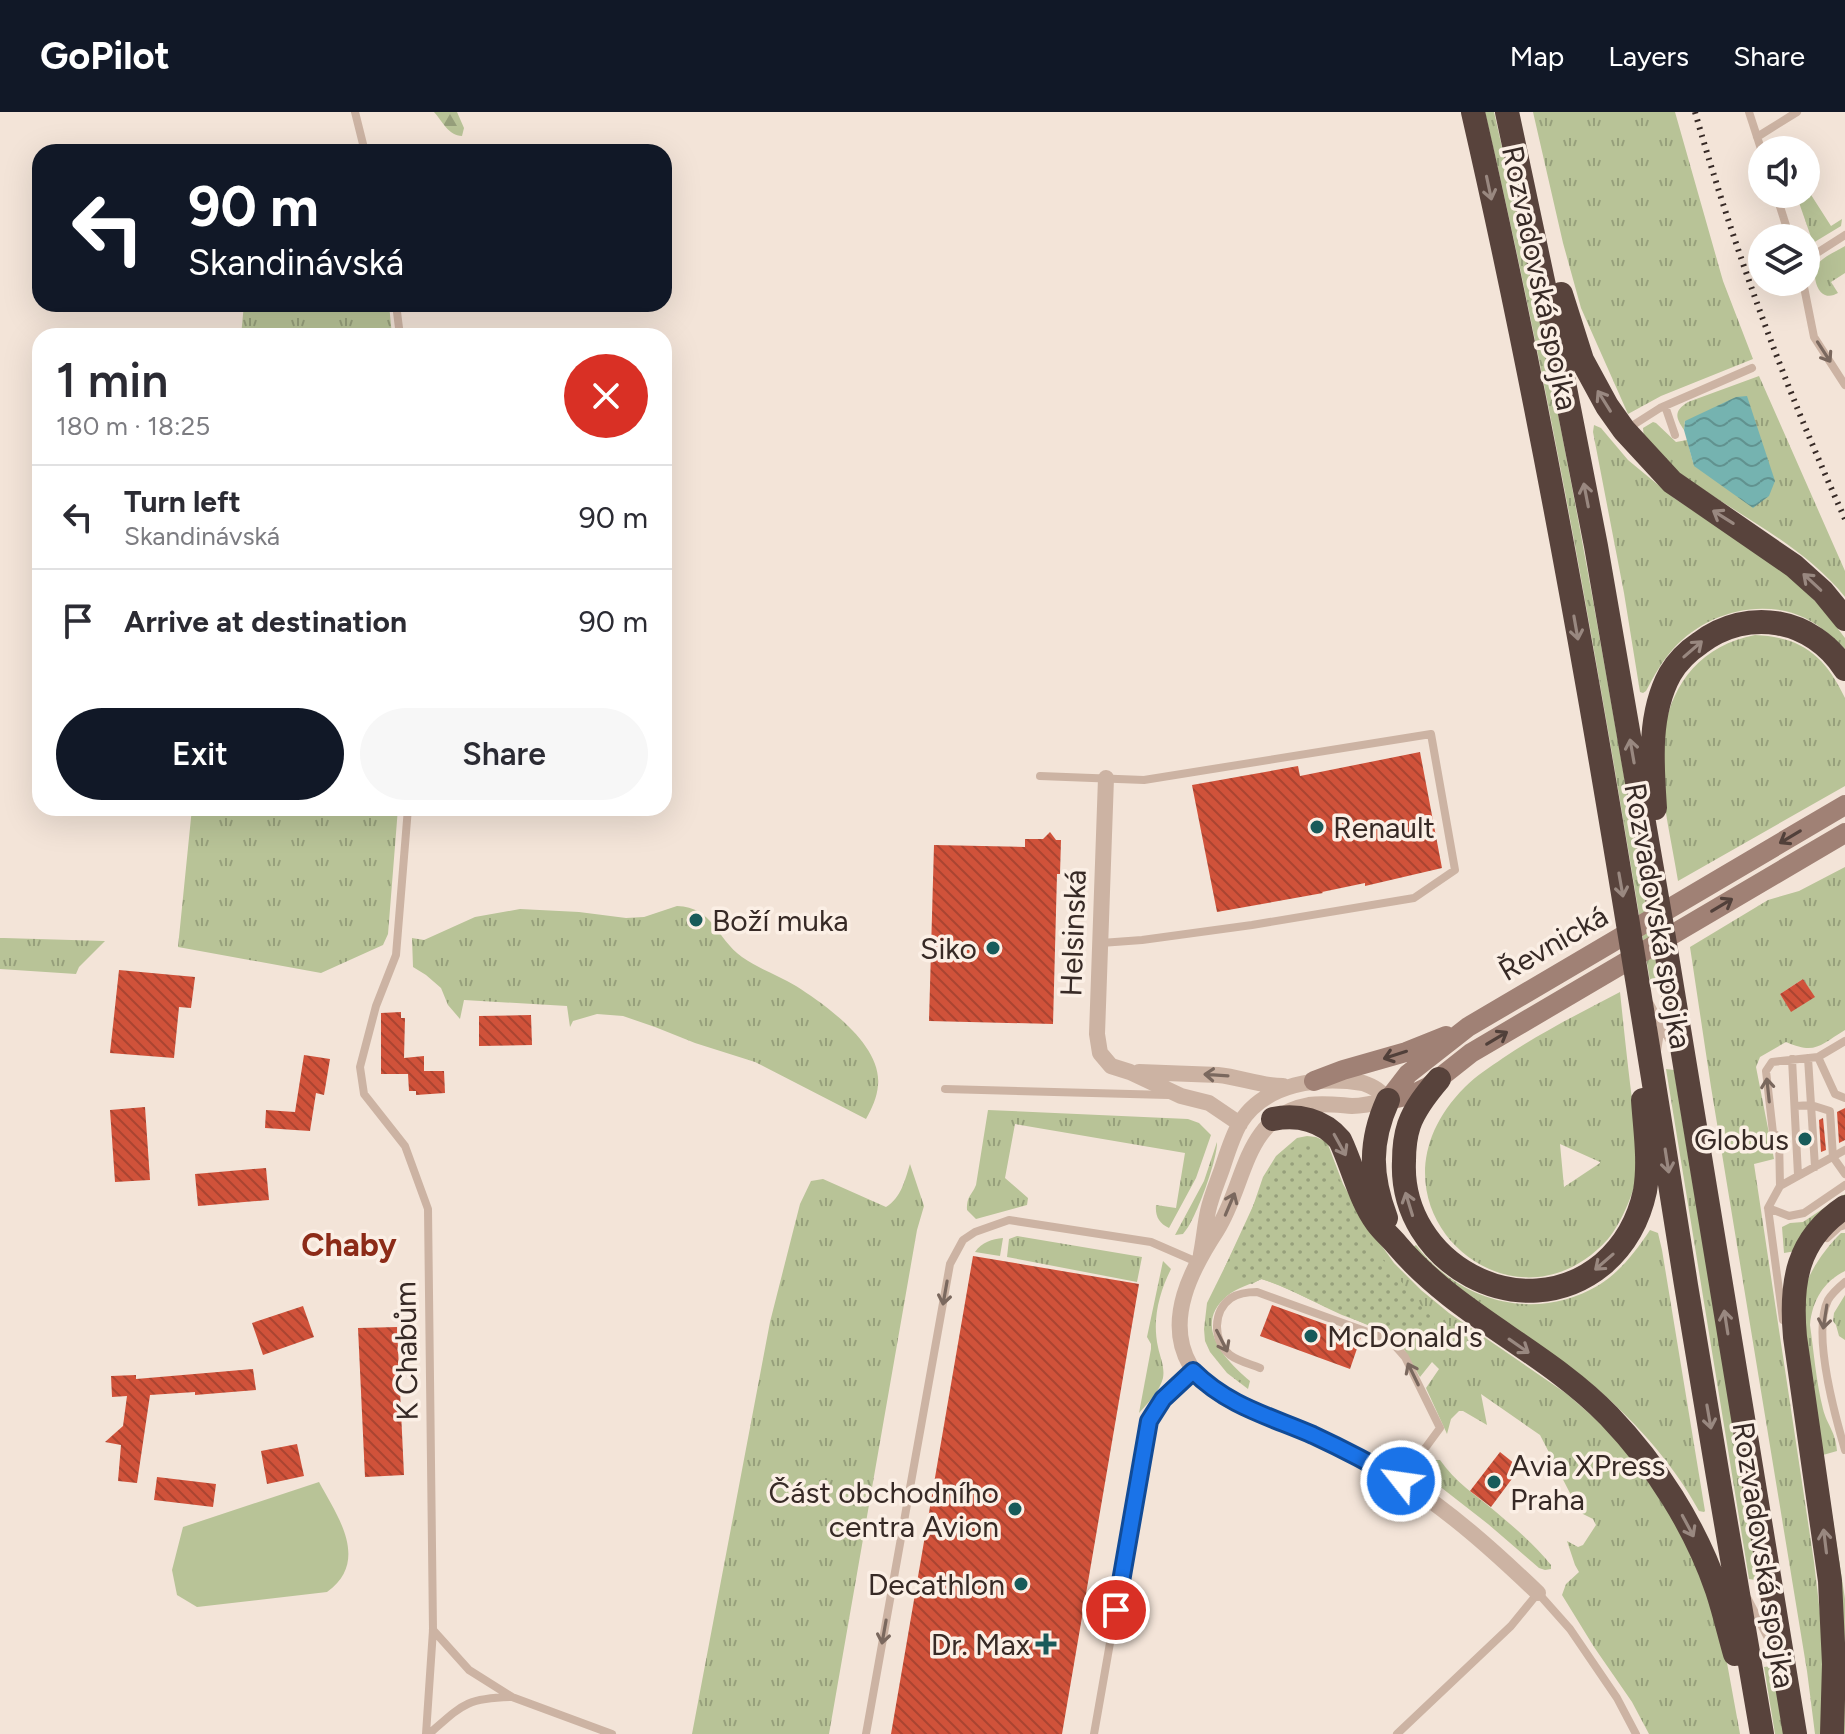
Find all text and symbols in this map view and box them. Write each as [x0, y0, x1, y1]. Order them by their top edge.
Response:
text: GoPilot [40, 33, 170, 79]
text: Map [1510, 39, 1564, 73]
text: Layers [1608, 39, 1689, 73]
text: Share [1733, 39, 1805, 73]
map controls [1748, 136, 1820, 296]
button: sound [1748, 136, 1820, 208]
street label: Rozvadovská spojka [1494, 142, 1586, 414]
text: 90 m [188, 173, 319, 240]
one-way arrow [1483, 175, 1498, 200]
icon: left [56, 176, 160, 280]
button: layers [1748, 224, 1820, 296]
text: Skandinávská [188, 241, 404, 284]
one-way arrow [1815, 341, 1832, 363]
text: 1 min [56, 351, 168, 409]
button: close [564, 354, 648, 438]
one-way arrow [1596, 390, 1612, 413]
text: 180 m · 18:25 [56, 410, 210, 442]
one-way arrow [1578, 482, 1593, 508]
text: Turn left [124, 483, 241, 520]
icon: left [56, 495, 100, 539]
text: 90 m [579, 499, 648, 536]
one-way arrow [1712, 509, 1734, 526]
text: Skandinávská [124, 520, 280, 552]
one-way arrow [1803, 573, 1823, 592]
icon: arrive [56, 599, 100, 643]
text: Arrive at destination [124, 603, 407, 640]
text: 90 m [579, 603, 648, 640]
one-way arrow [1570, 615, 1585, 641]
one-way arrow [1682, 641, 1702, 659]
button: Exit [56, 708, 344, 800]
button: Share [360, 708, 648, 800]
one-way arrow [1623, 738, 1638, 764]
street label: Rozvadovská spojka [1616, 780, 1700, 1052]
place label: Renault [1333, 809, 1435, 846]
marker: Renault [1308, 818, 1326, 836]
one-way arrow [1779, 830, 1802, 846]
street label: Helsinská [1052, 869, 1094, 997]
one-way arrow [1614, 871, 1629, 897]
street label: Řevnická [1492, 897, 1614, 989]
one-way arrow [1710, 897, 1733, 913]
place label: Boží muka [712, 902, 849, 939]
marker: Boží muka [687, 911, 705, 929]
place label: Siko [920, 930, 977, 967]
marker: Siko [984, 939, 1002, 957]
one-way arrow [1485, 1030, 1508, 1046]
one-way arrow [1383, 1049, 1408, 1063]
one-way arrow [1203, 1067, 1230, 1082]
one-way arrow [1761, 1077, 1776, 1104]
place label: Globus [1694, 1121, 1789, 1158]
marker: Globus [1796, 1130, 1814, 1148]
one-way arrow [1332, 1133, 1348, 1156]
one-way arrow [1660, 1148, 1675, 1173]
one-way arrow [1401, 1191, 1416, 1217]
one-way arrow [1224, 1192, 1239, 1217]
district label: Chaby [301, 1226, 397, 1264]
one-way arrow [1594, 1253, 1614, 1271]
one-way arrow [937, 1280, 952, 1305]
street label: K Chabům [386, 1281, 426, 1421]
one-way arrow [1817, 1304, 1832, 1330]
one-way arrow [1718, 1310, 1733, 1335]
place label: McDonald's [1327, 1318, 1483, 1355]
marker: McDonald's [1302, 1327, 1320, 1345]
one-way arrow [1215, 1329, 1231, 1353]
one-way arrow [1507, 1338, 1529, 1354]
one-way arrow [1405, 1363, 1421, 1387]
one-way arrow [1703, 1404, 1718, 1430]
street label: Rozvadovská spojka [1725, 1419, 1803, 1691]
position arrow [1359, 1439, 1443, 1523]
place label: Avia XPress Praha [1510, 1447, 1665, 1518]
marker: Avia XPress Praha [1485, 1473, 1503, 1491]
place label: Část obchodního centra Avion [769, 1474, 999, 1545]
marker: Část obchodního centra Avion [1006, 1500, 1024, 1518]
one-way arrow [1681, 1514, 1697, 1537]
one-way arrow [1817, 1529, 1832, 1555]
place label: Decathlon [868, 1566, 1005, 1603]
marker: Decathlon [1012, 1575, 1030, 1593]
pin [1082, 1576, 1150, 1644]
icon: arrive [1094, 1588, 1138, 1632]
one-way arrow [876, 1618, 891, 1644]
place label: Dr. Max [931, 1626, 1030, 1663]
marker: Dr. Max [1037, 1635, 1055, 1653]

